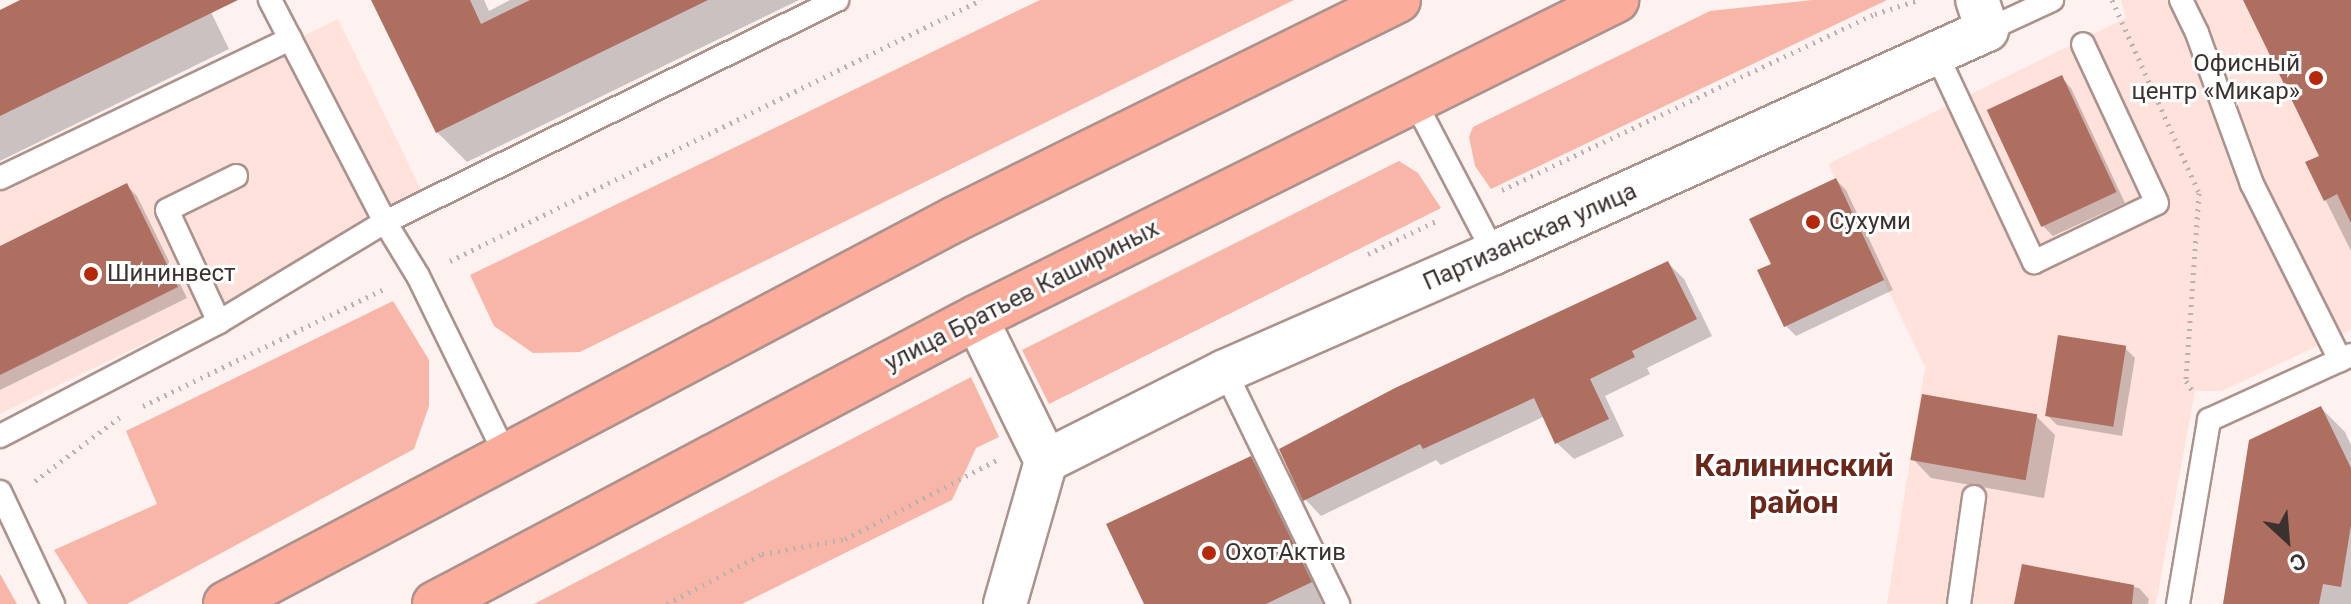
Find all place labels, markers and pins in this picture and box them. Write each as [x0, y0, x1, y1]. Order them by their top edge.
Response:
place label: Офисный центр «Микар» [2131, 50, 2300, 106]
marker: Офисный центр «Микар» [2307, 69, 2325, 87]
place label: Сухуми [1829, 208, 1911, 236]
marker: Сухуми [1804, 213, 1822, 231]
place label: Шининвест [107, 260, 236, 288]
marker: Шининвест [82, 265, 100, 283]
place label: ОхотАктив [1225, 539, 1346, 567]
marker: ОхотАктив [1200, 544, 1218, 562]

